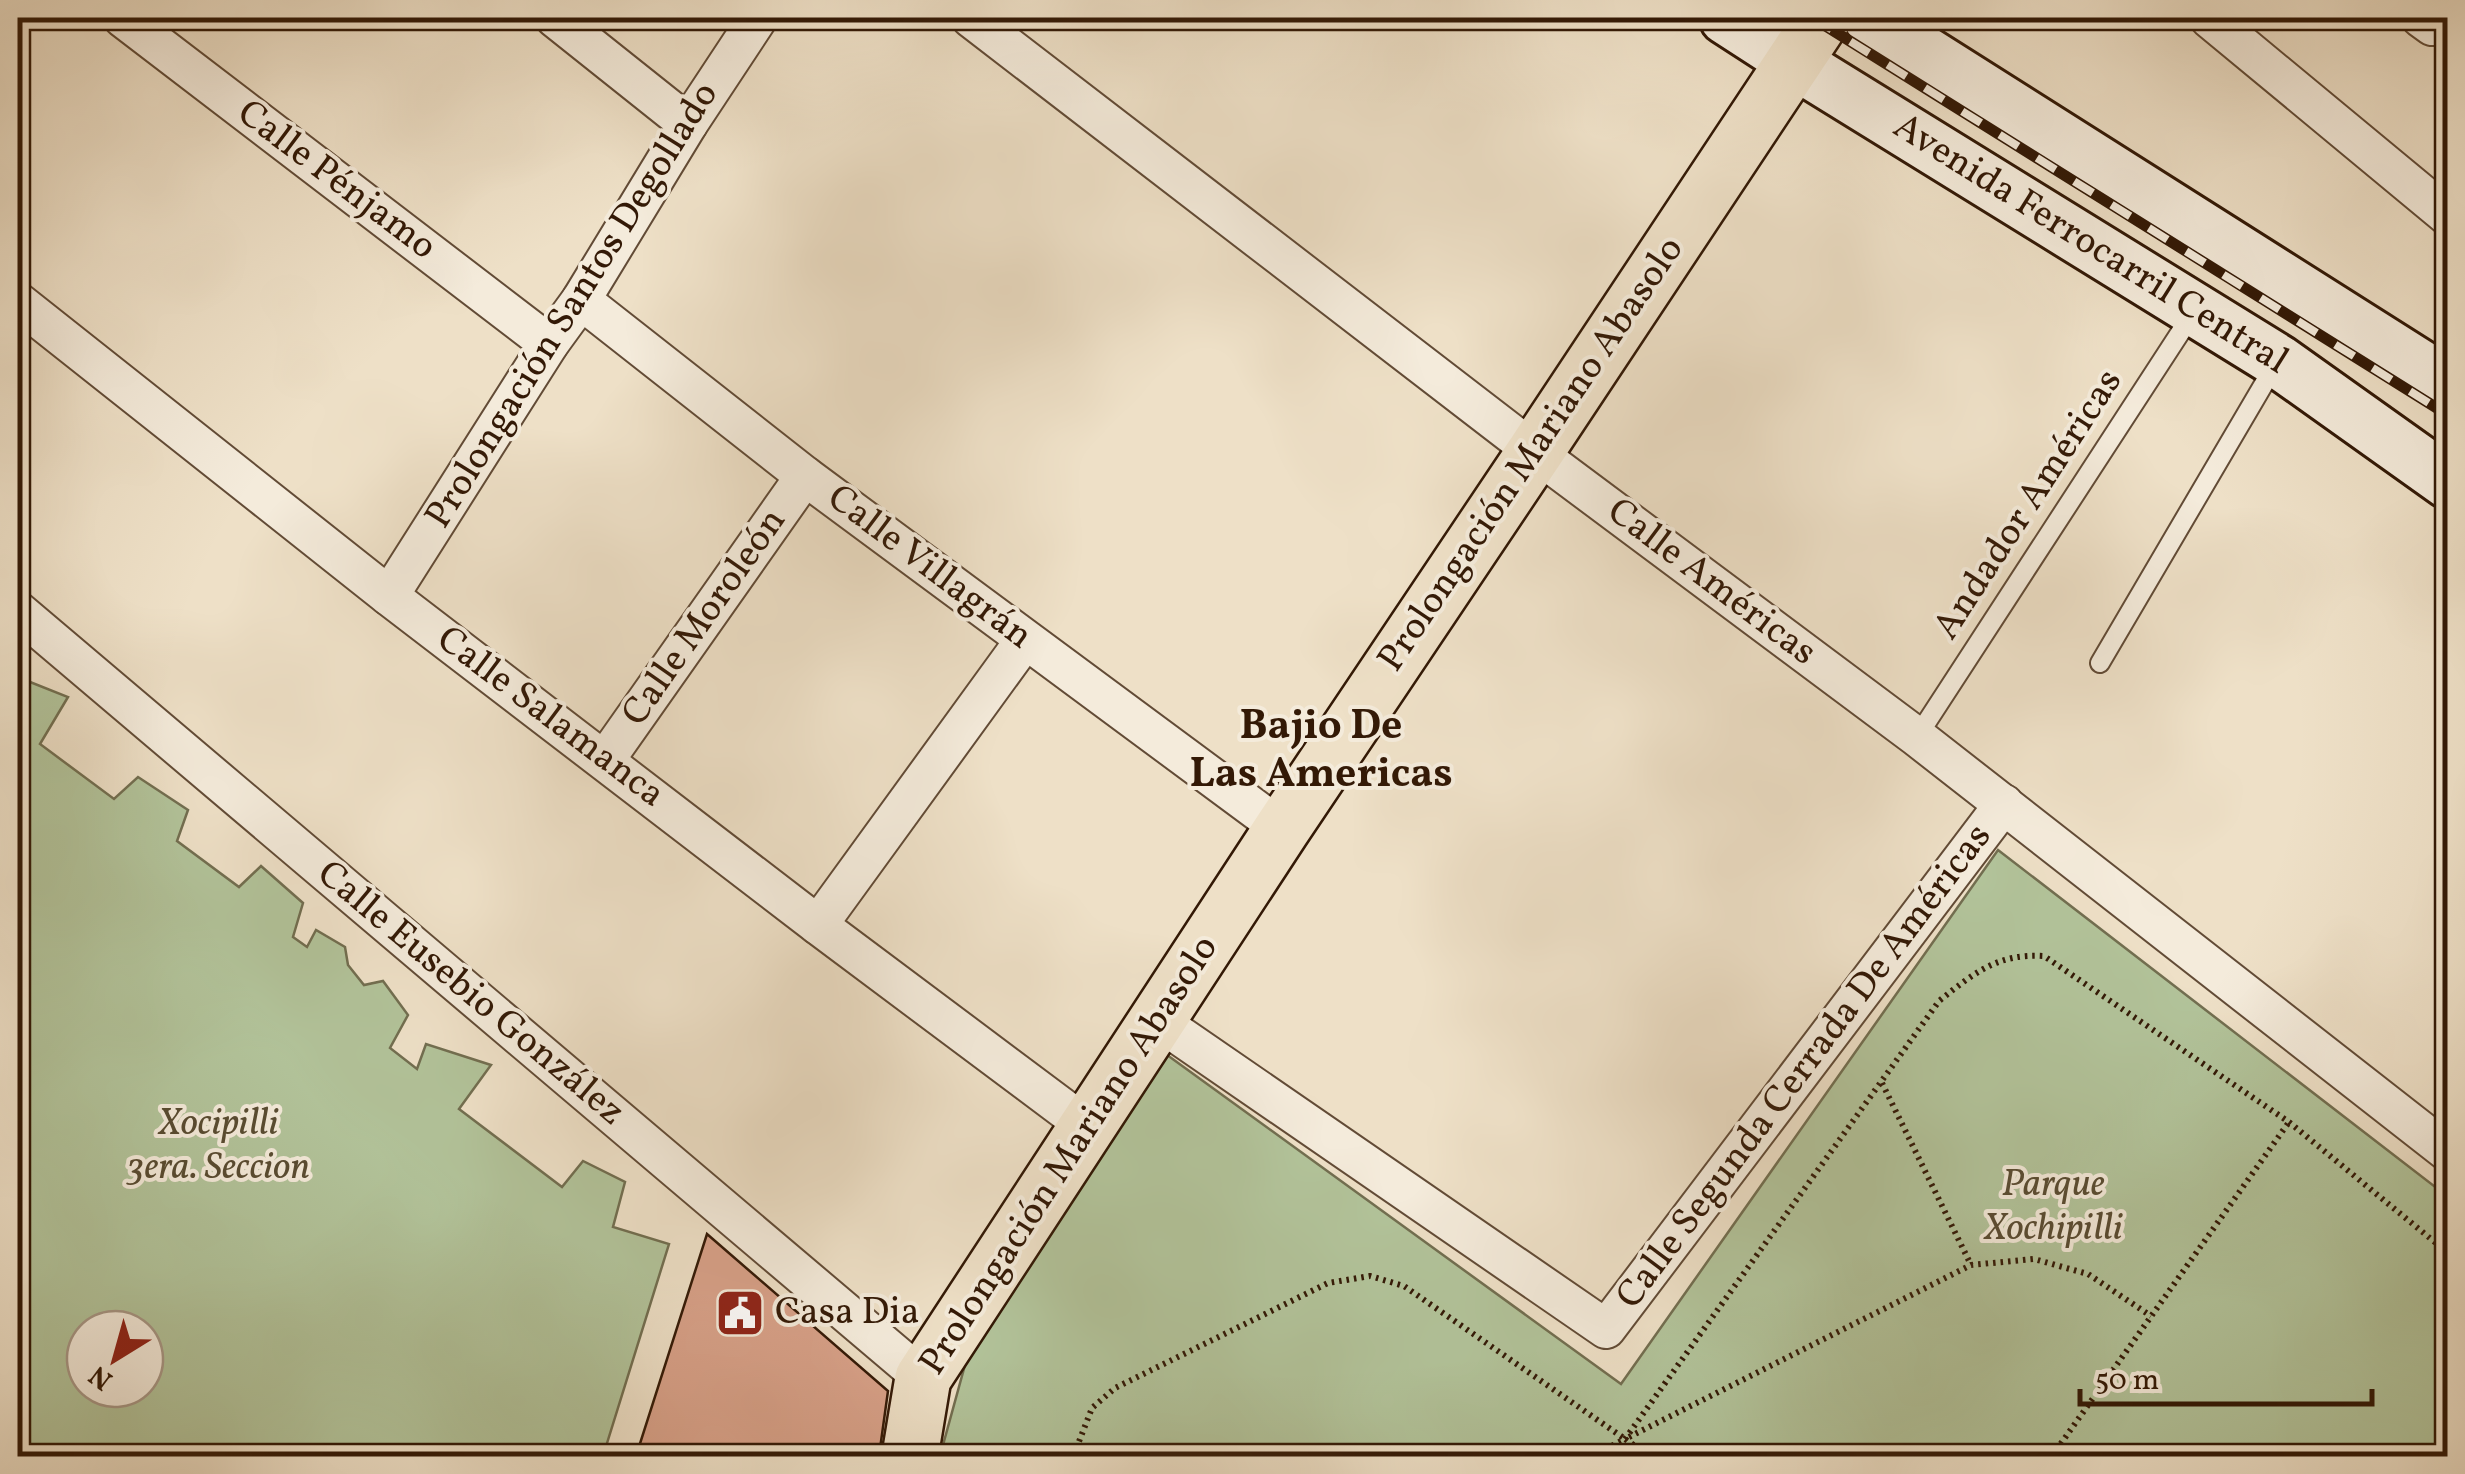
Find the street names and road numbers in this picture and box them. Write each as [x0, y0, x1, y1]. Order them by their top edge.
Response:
street label: Prolongación Santos Degollado [413, 73, 733, 539]
street label: Calle Pénjamo [225, 88, 447, 274]
street label: Avenida Ferrocarril Central [1882, 101, 2298, 389]
street label: Prolongación Mariano Abasolo [1366, 227, 1698, 683]
street label: Andador Américas [1922, 359, 2136, 651]
street label: Calle Villagrán [815, 473, 1043, 663]
street label: Calle Américas [1595, 487, 1827, 679]
street label: Calle Moroleón [610, 498, 800, 738]
street label: Calle Salamanca [425, 615, 675, 821]
street label: Calle Segunda Cerrada De Américas [1605, 813, 2005, 1321]
street label: Calle Eusebio González [304, 849, 636, 1139]
street label: Prolongación Mariano Abasolo [908, 926, 1232, 1386]

